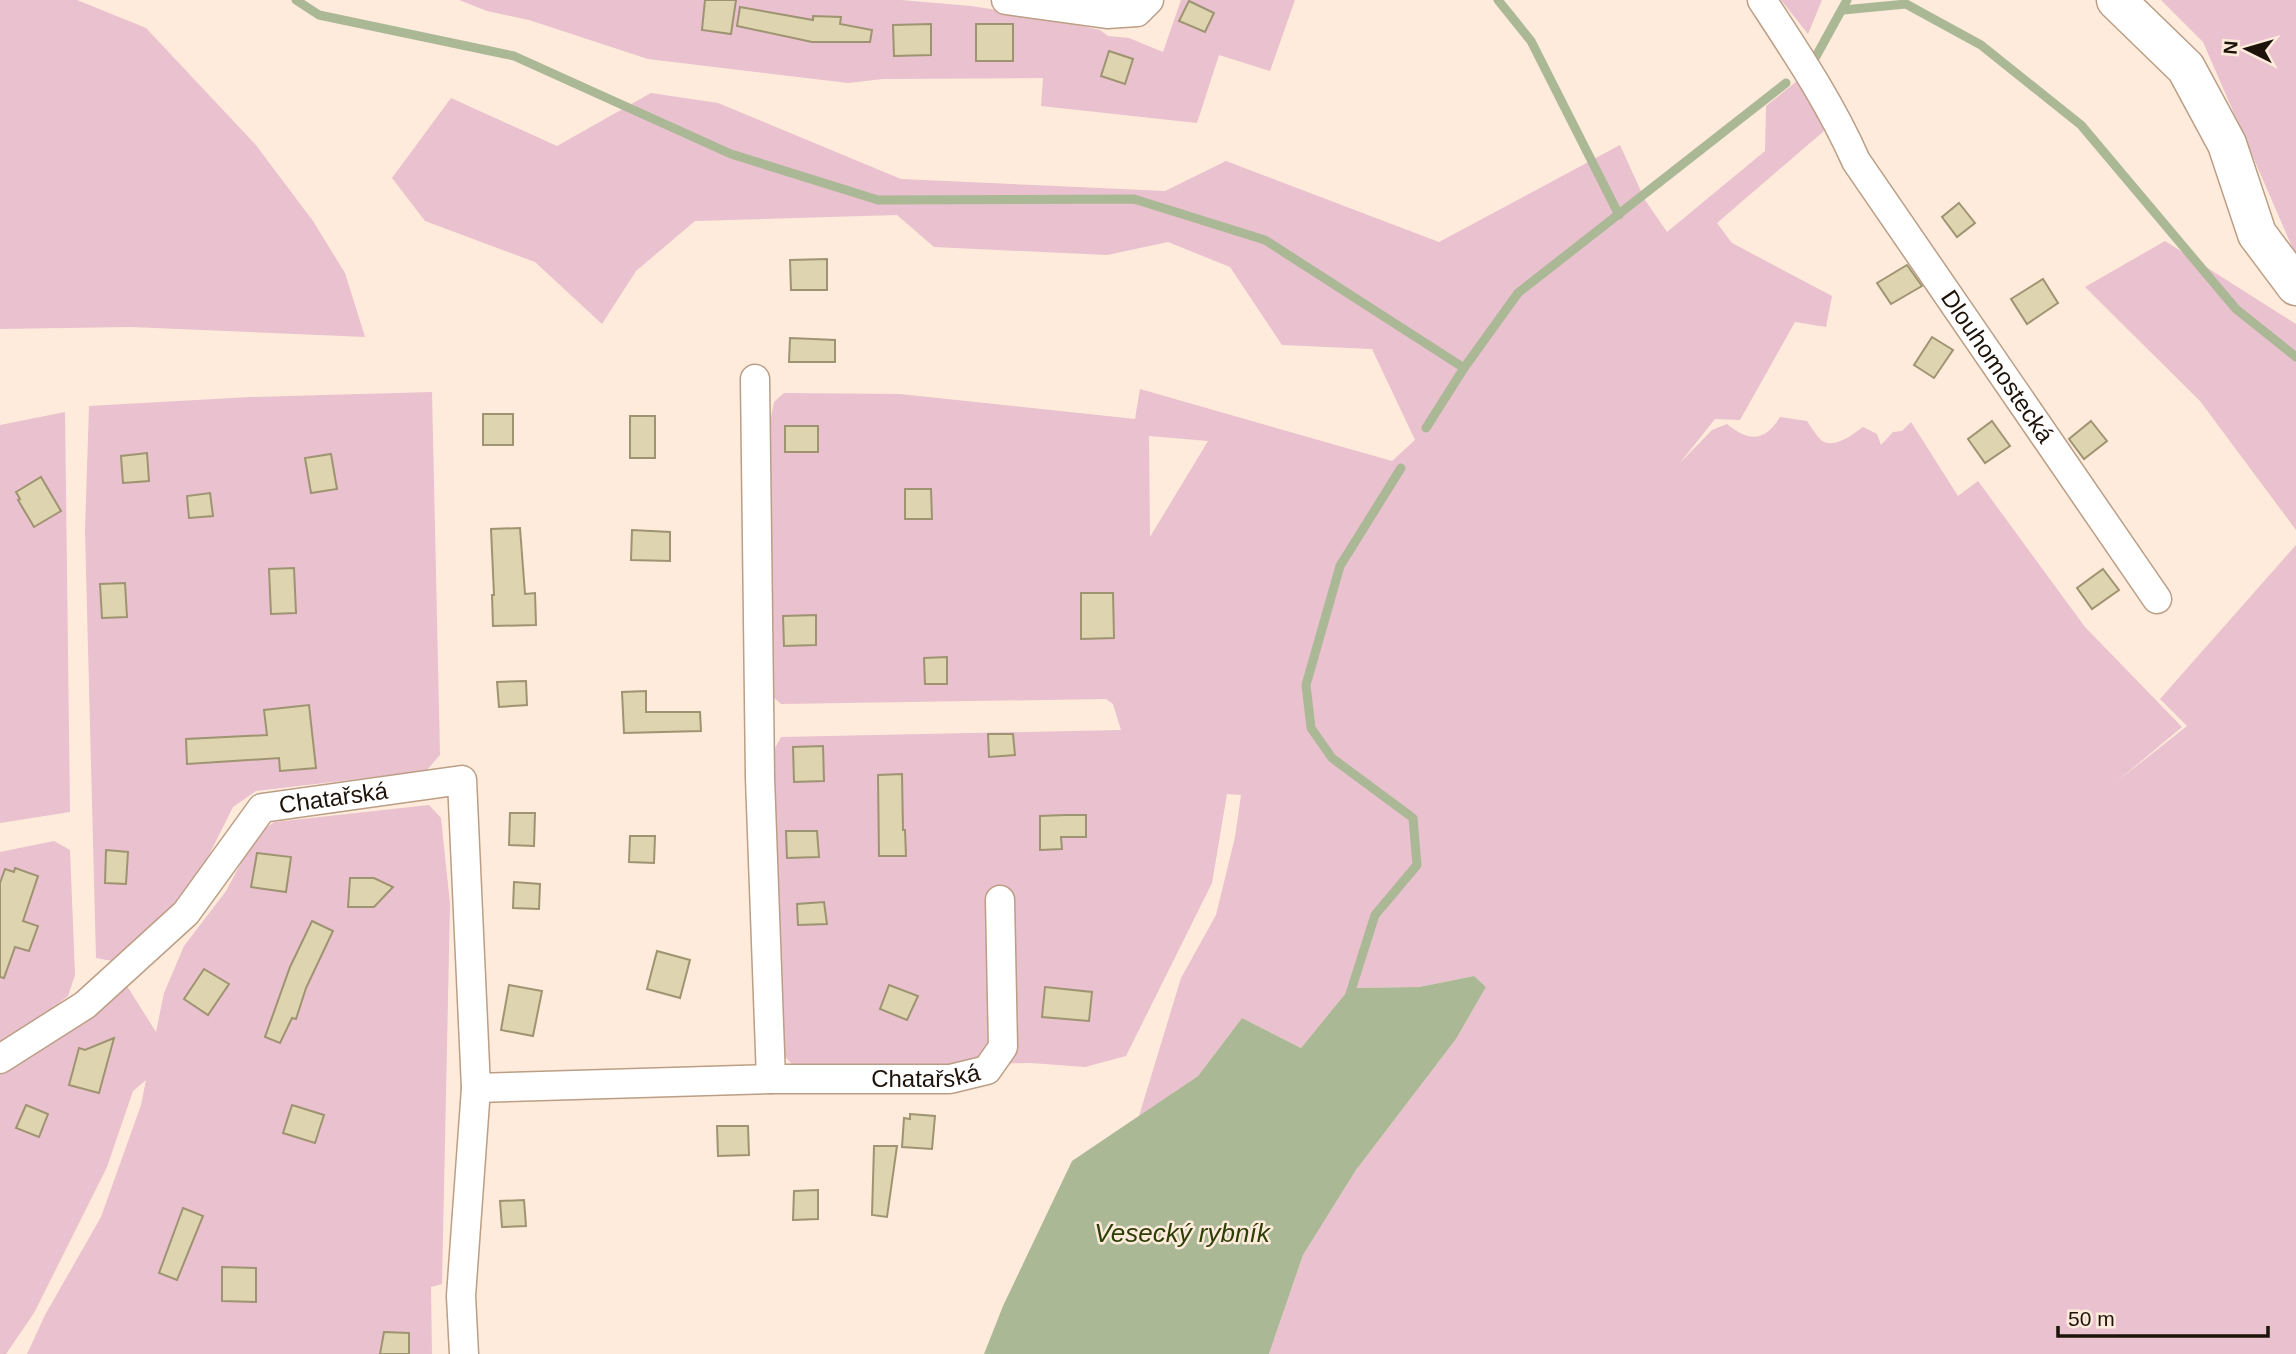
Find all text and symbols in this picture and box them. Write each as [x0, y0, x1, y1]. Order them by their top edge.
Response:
north arrow [2212, 14, 2282, 84]
text: N [2220, 40, 2242, 55]
street label: Dlouhomostecká [1936, 285, 2060, 448]
street label: Chatařská [277, 776, 390, 818]
street label: Chatařská [871, 1058, 983, 1092]
water label: Vesecký rybník [1094, 1218, 1272, 1248]
scale bar [2058, 1294, 2268, 1338]
text: 50 m [2068, 1307, 2115, 1330]

